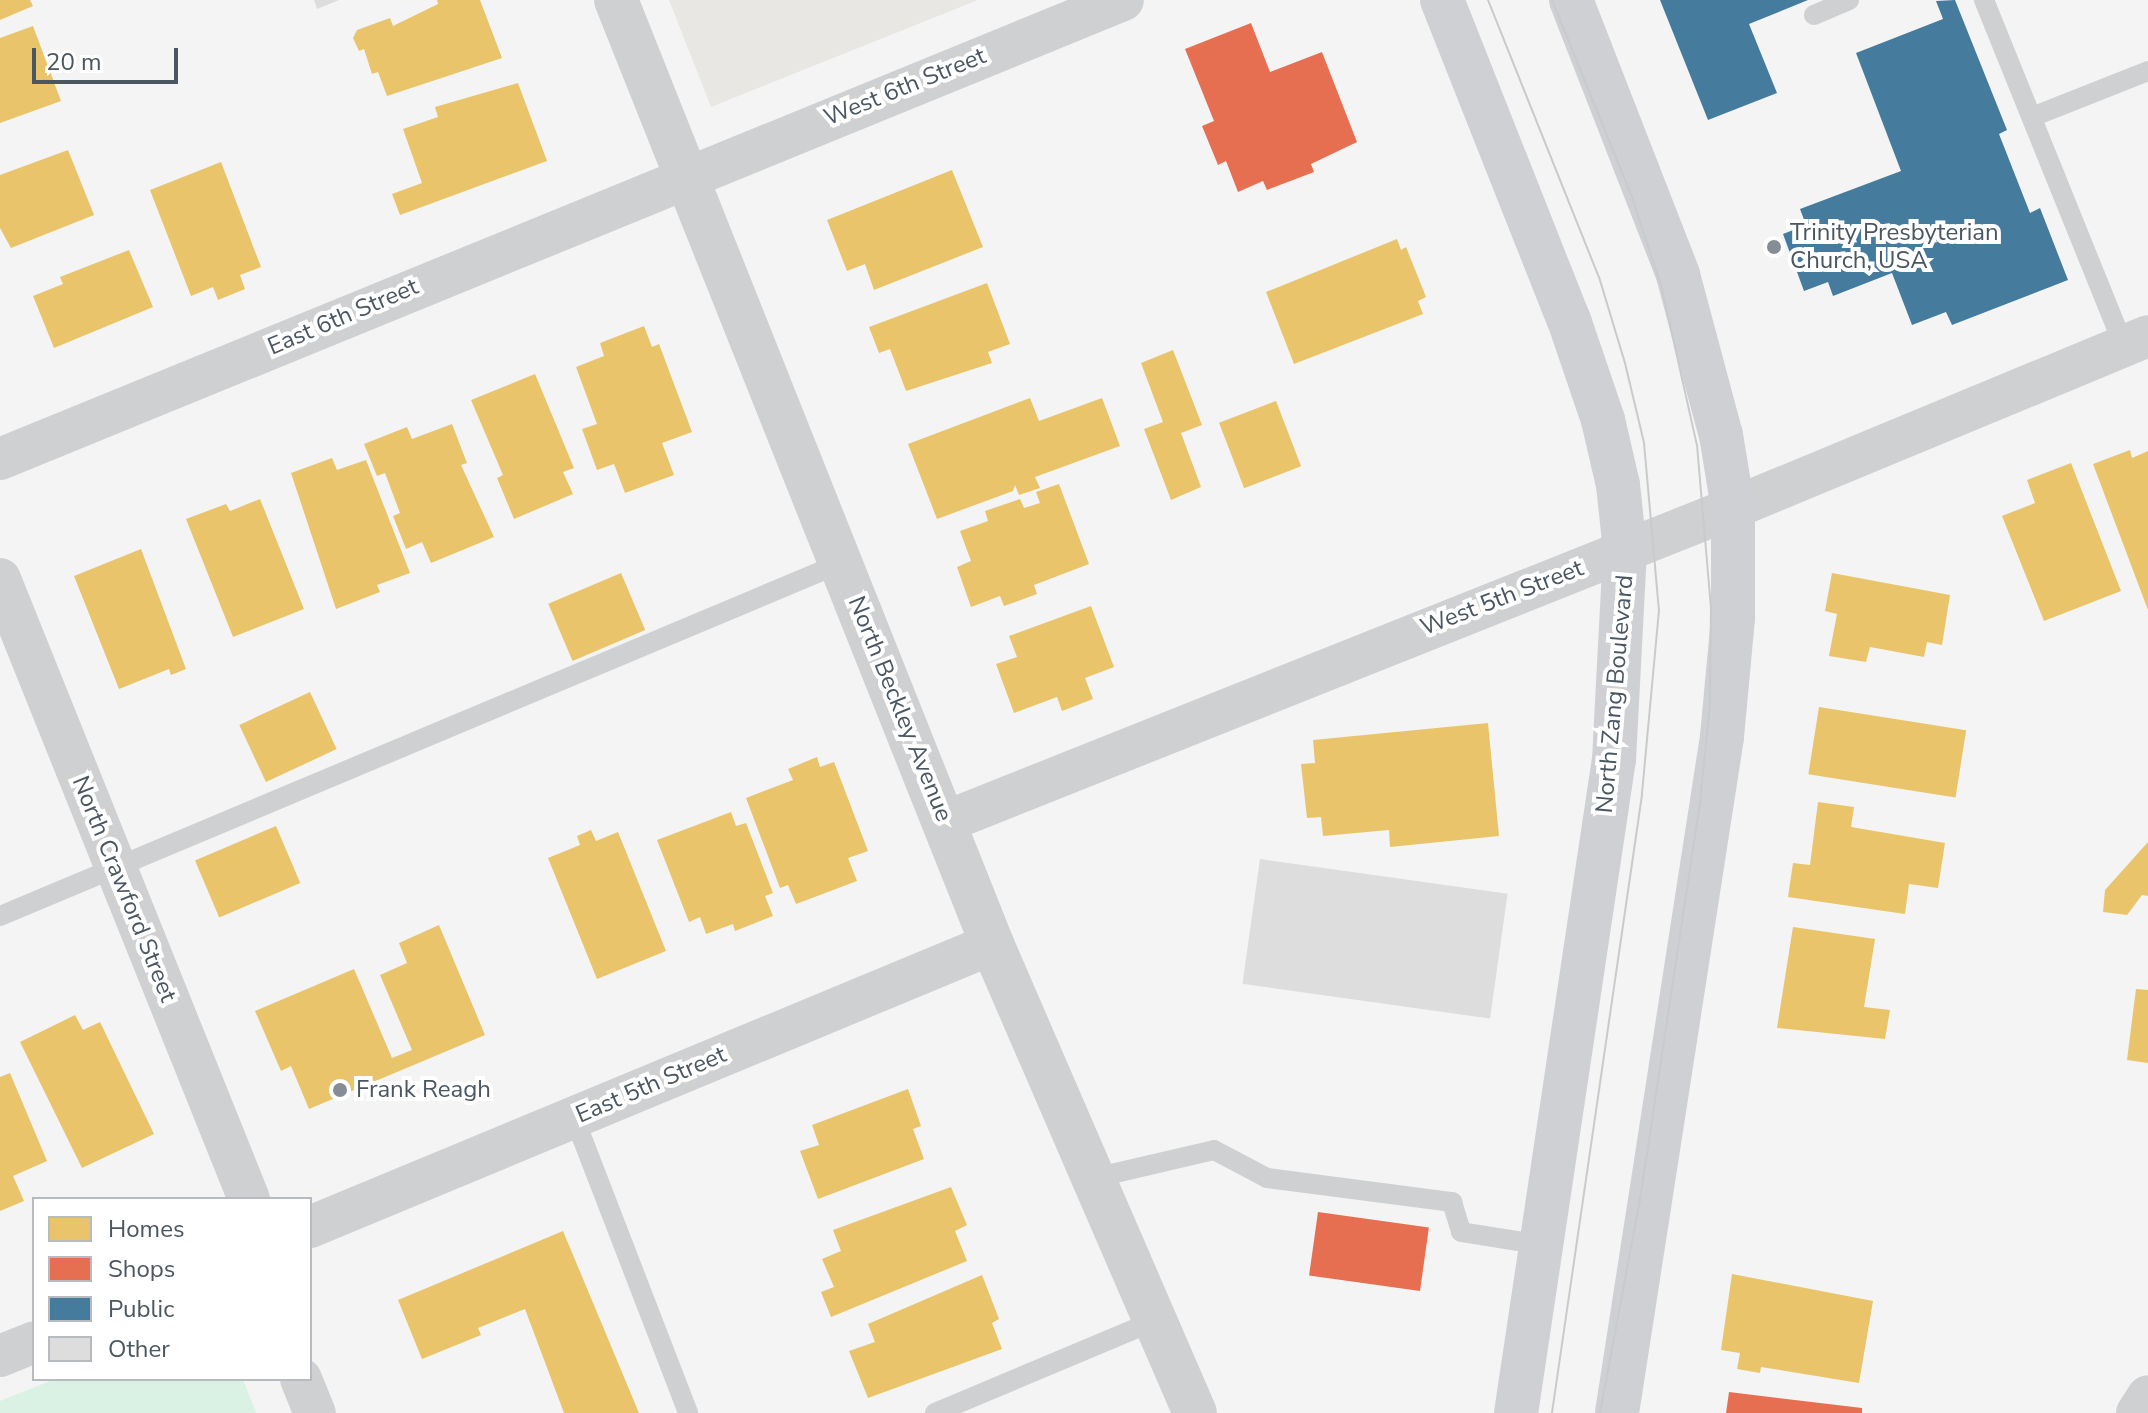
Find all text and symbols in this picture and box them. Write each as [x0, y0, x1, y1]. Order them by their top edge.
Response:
scale bar [36, 32, 182, 82]
street label: West 6th Street [820, 41, 990, 133]
text: 20 m [46, 46, 102, 78]
place label: Trinity Presbyterian Church, USA [1790, 219, 1999, 275]
marker: Trinity Presbyterian Church, USA [1765, 238, 1783, 256]
street label: East 6th Street [263, 272, 423, 362]
street label: West 5th Street [1417, 554, 1587, 642]
street label: North Zang Boulevard [1590, 574, 1640, 814]
street label: North Beckley Avenue [842, 592, 958, 826]
street label: North Crawford Street [65, 772, 183, 1006]
street label: East 5th Street [571, 1040, 731, 1130]
place label: Frank Reagh [356, 1076, 491, 1104]
marker: Frank Reagh [331, 1081, 349, 1099]
legend [32, 1197, 312, 1381]
text: Homes [108, 1213, 184, 1245]
text: Shops [108, 1253, 175, 1285]
text: Public [108, 1293, 174, 1325]
text: Other [108, 1333, 170, 1365]

